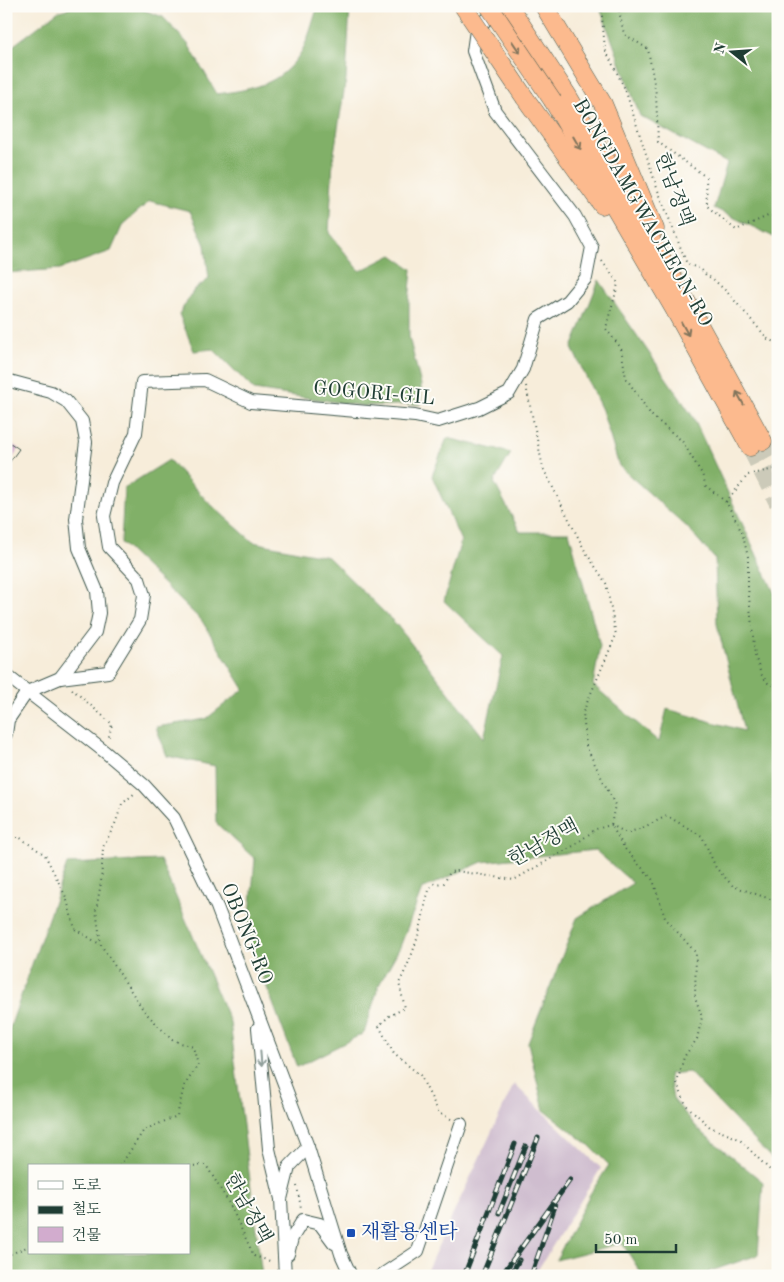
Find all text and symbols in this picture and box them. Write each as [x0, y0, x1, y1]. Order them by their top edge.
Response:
north arrow [706, 28, 756, 78]
one-way arrow [511, 39, 521, 53]
text: N [712, 41, 729, 56]
street label: BONGDAMGWACHEON-RO [569, 96, 715, 330]
one-way arrow [573, 136, 583, 150]
street label: 한남정맥 [650, 150, 697, 230]
one-way arrow [681, 322, 691, 336]
street label: GOGORI-GIL [312, 379, 436, 409]
one-way arrow [735, 391, 744, 406]
street label: 한남정맥 [504, 815, 583, 871]
street label: OBONG-RO [217, 880, 275, 988]
one-way arrow [256, 1051, 266, 1067]
legend [28, 1164, 190, 1254]
street label: 한남정맥 [220, 1169, 276, 1248]
text: 도로 [72, 1178, 101, 1194]
text: 철도 [72, 1201, 101, 1218]
place label: 재활용센타 [361, 1221, 458, 1243]
scale bar [596, 1222, 676, 1254]
text: 건물 [72, 1227, 101, 1244]
marker: 재활용센타 [345, 1227, 357, 1239]
text: 50 m [604, 1233, 638, 1248]

